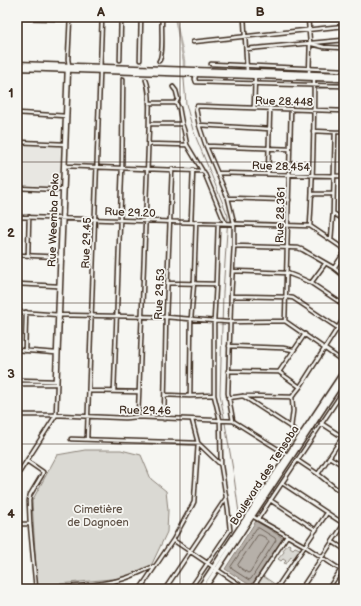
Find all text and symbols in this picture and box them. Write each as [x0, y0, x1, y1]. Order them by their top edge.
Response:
text: A [96, 4, 105, 20]
text: B [255, 4, 265, 20]
text: 1 [8, 85, 14, 101]
street label: Rue 28.448 [255, 94, 313, 109]
street label: Rue 28.454 [252, 159, 311, 174]
street label: Rue Weemba Poko [45, 173, 62, 267]
street label: Rue 28.361 [273, 187, 288, 243]
street label: Rue 29.20 [104, 205, 156, 220]
street label: Rue 29.45 [79, 217, 94, 269]
text: 2 [7, 225, 15, 241]
street label: Rue 29.53 [152, 268, 167, 320]
text: 3 [7, 366, 15, 382]
street label: Rue 29.46 [119, 404, 171, 417]
street label: Boulevard des Tensoba [227, 423, 302, 528]
park label: Cimetière de Dagnoen [67, 503, 129, 529]
text: 4 [7, 506, 15, 522]

